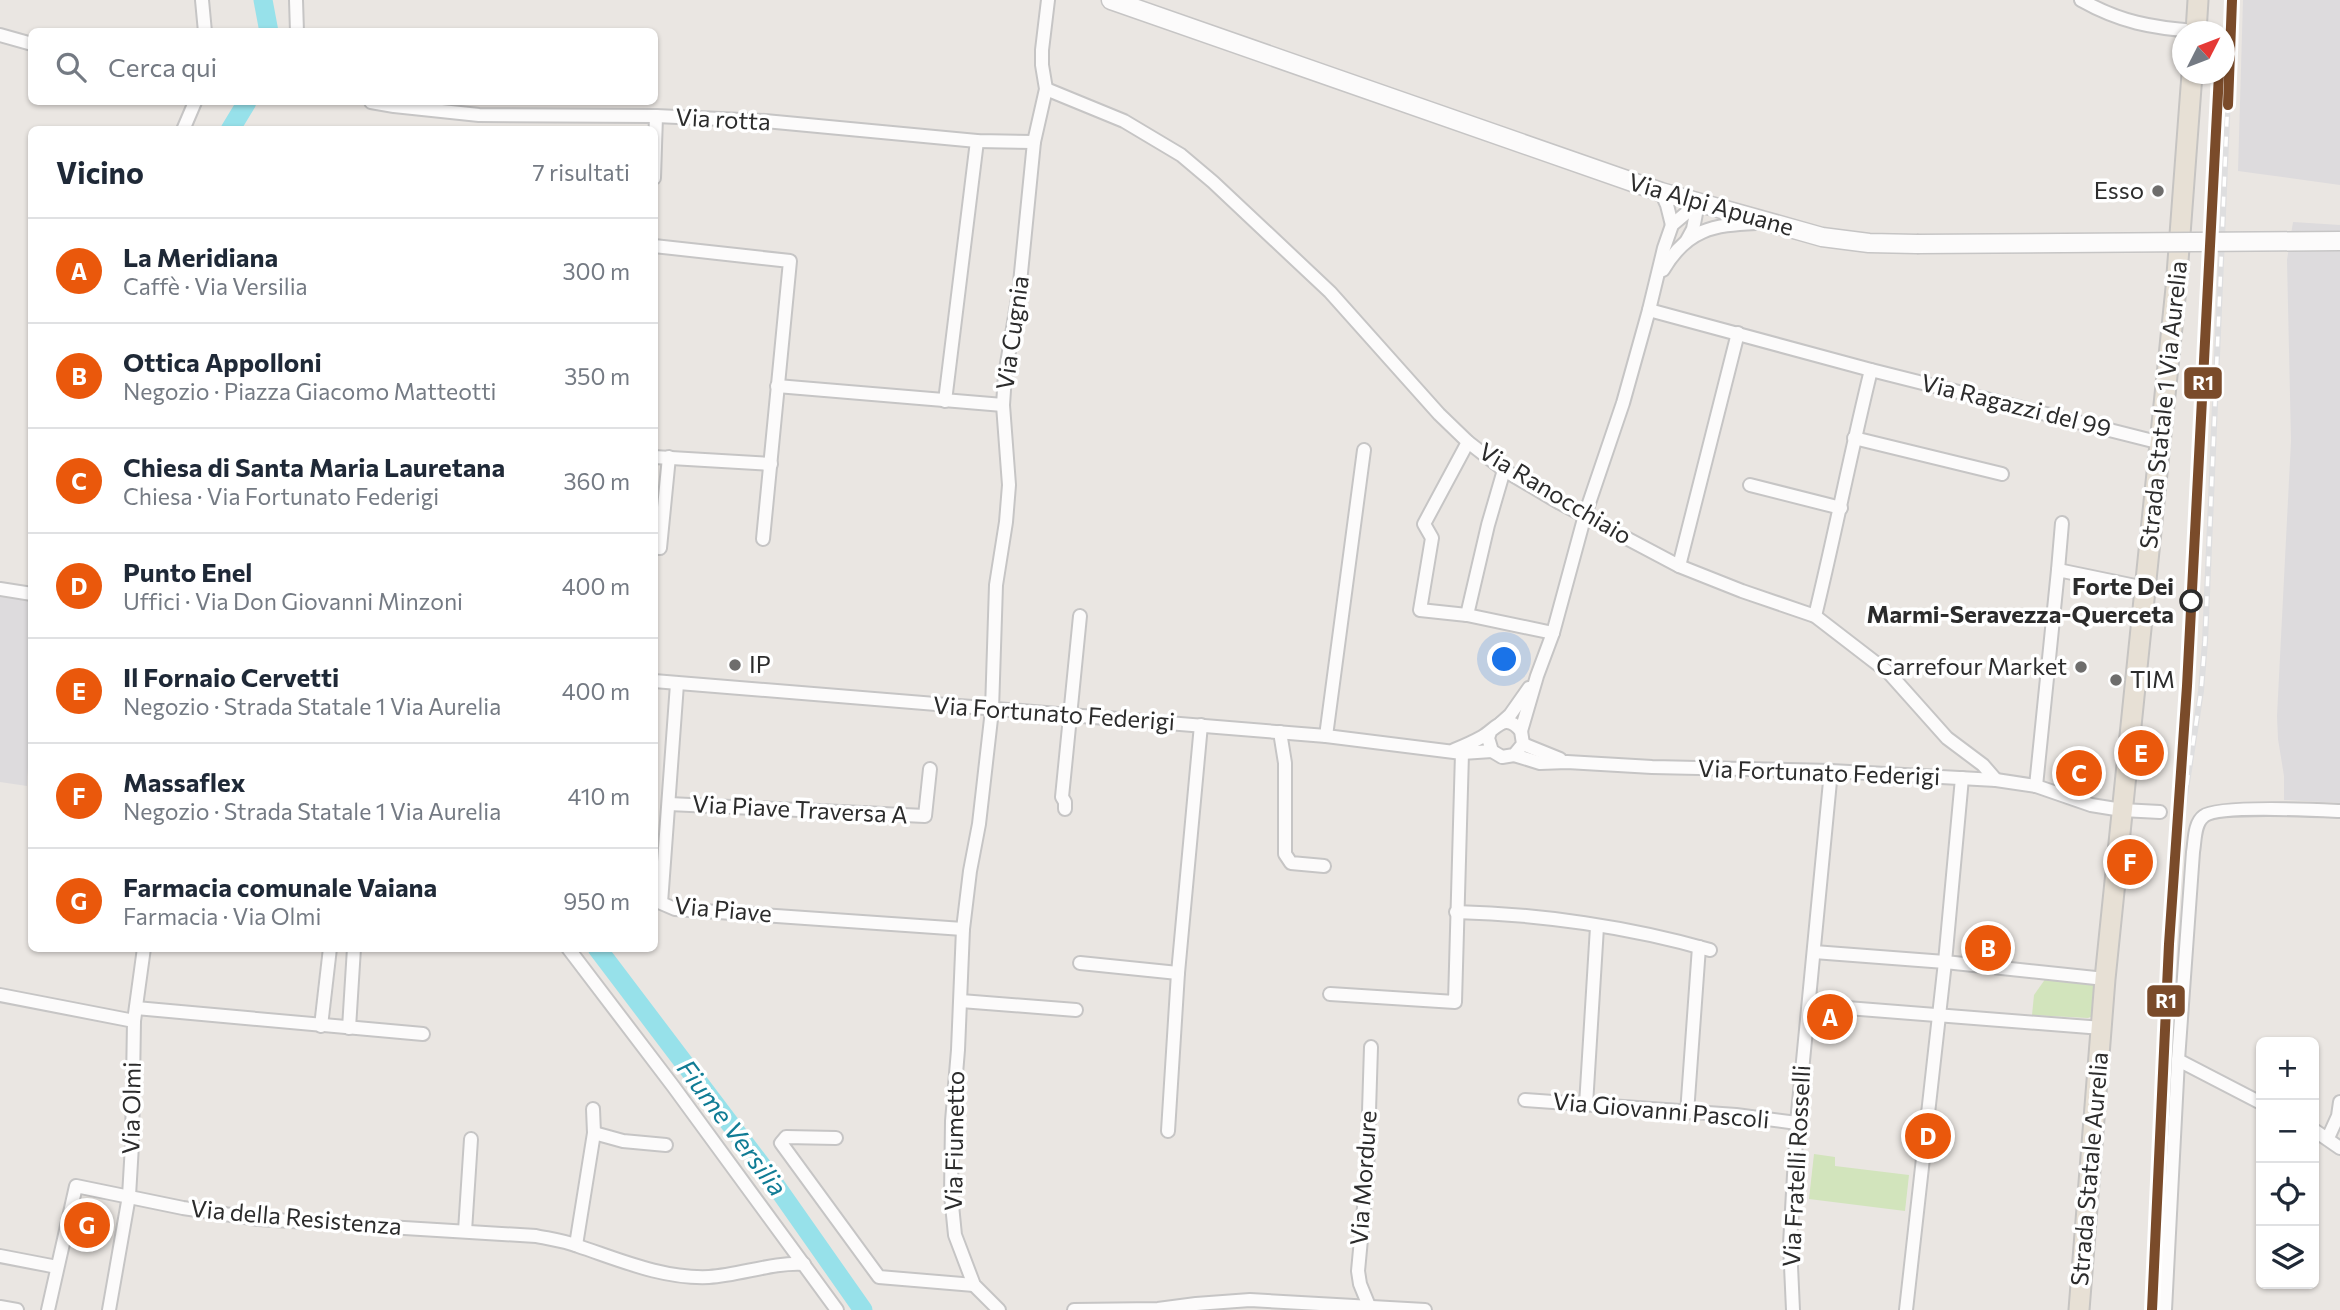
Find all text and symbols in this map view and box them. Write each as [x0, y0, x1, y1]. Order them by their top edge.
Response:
north arrow [2172, 21, 2235, 84]
search box [28, 28, 658, 105]
icon: search [52, 48, 90, 86]
text: Cerca qui [108, 51, 217, 82]
street label: Via rotta [675, 102, 771, 135]
text: Vicino [56, 153, 144, 190]
text: 7 risultati [532, 158, 630, 186]
street label: Via Alpi Apuane [1625, 166, 1797, 241]
place label: Esso [2094, 175, 2144, 204]
marker: Esso [2150, 183, 2166, 199]
text: La Meridiana [123, 241, 278, 272]
text: A [71, 257, 87, 285]
text: 300 m [562, 257, 630, 285]
street label: Strada Statale 1 Via Aurelia [2133, 259, 2192, 550]
text: Caffè · Via Versilia [123, 272, 308, 300]
street label: Via Cugnia [989, 274, 1034, 392]
text: Ottica Appolloni [123, 346, 322, 377]
text: B [71, 362, 87, 390]
text: 350 m [564, 362, 630, 390]
line badge: R1 [2183, 366, 2223, 400]
street label: Via Ragazzi del 99 [1918, 367, 2114, 442]
text: R1 [2192, 371, 2214, 394]
text: Negozio · Piazza Giacomo Matteotti [123, 377, 497, 405]
street label: Via Ranocchiaio [1474, 436, 1637, 550]
text: Chiesa di Santa Maria Lauretana [123, 451, 505, 482]
text: C [71, 467, 87, 495]
text: 360 m [563, 467, 630, 495]
text: Chiesa · Via Fortunato Federigi [123, 482, 439, 510]
text: Punto Enel [123, 556, 252, 587]
place label: Forte Dei Marmi-Seravezza-Querceta [1867, 571, 2174, 628]
text: D [71, 572, 87, 600]
text: 400 m [562, 572, 630, 600]
text: Uffici · Via Don Giovanni Minzoni [123, 587, 463, 615]
marker: Forte Dei Marmi-Seravezza-Querceta [2180, 590, 2202, 612]
your location [1487, 642, 1521, 676]
place label: IP [749, 649, 771, 678]
place label: Carrefour Market [1876, 651, 2067, 680]
marker: IP [727, 657, 743, 673]
marker: Carrefour Market [2073, 659, 2089, 675]
text: Il Fornaio Cervetti [123, 661, 339, 692]
place label: TIM [2130, 664, 2175, 693]
marker: TIM [2108, 672, 2124, 688]
text: E [72, 677, 86, 705]
text: 400 m [562, 677, 630, 705]
street label: Via Fortunato Federigi [932, 690, 1176, 735]
text: Negozio · Strada Statale 1 Via Aurelia [123, 692, 501, 720]
pin: E [2118, 727, 2164, 779]
pin: C [2056, 747, 2102, 799]
street label: Via Fortunato Federigi [1697, 753, 1941, 790]
text: Massaflex [123, 766, 246, 797]
text: F [72, 782, 86, 810]
text: 410 m [568, 782, 630, 810]
street label: Via Piave Traversa A [692, 788, 909, 829]
text: Negozio · Strada Statale 1 Via Aurelia [123, 797, 501, 825]
pin: F [2107, 836, 2153, 888]
text: Farmacia comunale Vaiana [123, 871, 437, 902]
text: G [71, 887, 87, 915]
text: 950 m [563, 887, 630, 915]
street label: Via Piave [673, 890, 773, 927]
text: Farmacia · Via Olmi [123, 902, 321, 930]
pin: B [1965, 922, 2011, 974]
line badge: R1 [2146, 984, 2186, 1018]
text: R1 [2155, 989, 2177, 1012]
pin: A [1807, 991, 1853, 1043]
map controls [2256, 1037, 2319, 1289]
button: + [2256, 1037, 2319, 1100]
street label: Strada Statale Aurelia [2064, 1051, 2113, 1287]
water label: Fiume Versilia [672, 1053, 795, 1201]
street label: Via Olmi [115, 1061, 146, 1155]
street label: Via Fratelli Rosselli [1776, 1064, 1815, 1268]
street label: Via Fiumetto [938, 1071, 969, 1211]
street label: Via Giovanni Pascoli [1552, 1086, 1771, 1133]
button: − [2256, 1100, 2319, 1163]
street label: Via Mordure [1343, 1109, 1382, 1246]
pin: D [1905, 1110, 1951, 1162]
button: locate [2256, 1163, 2319, 1226]
street label: Via della Resistenza [189, 1193, 403, 1240]
pin: G [64, 1199, 110, 1251]
button: layers [2256, 1226, 2319, 1289]

